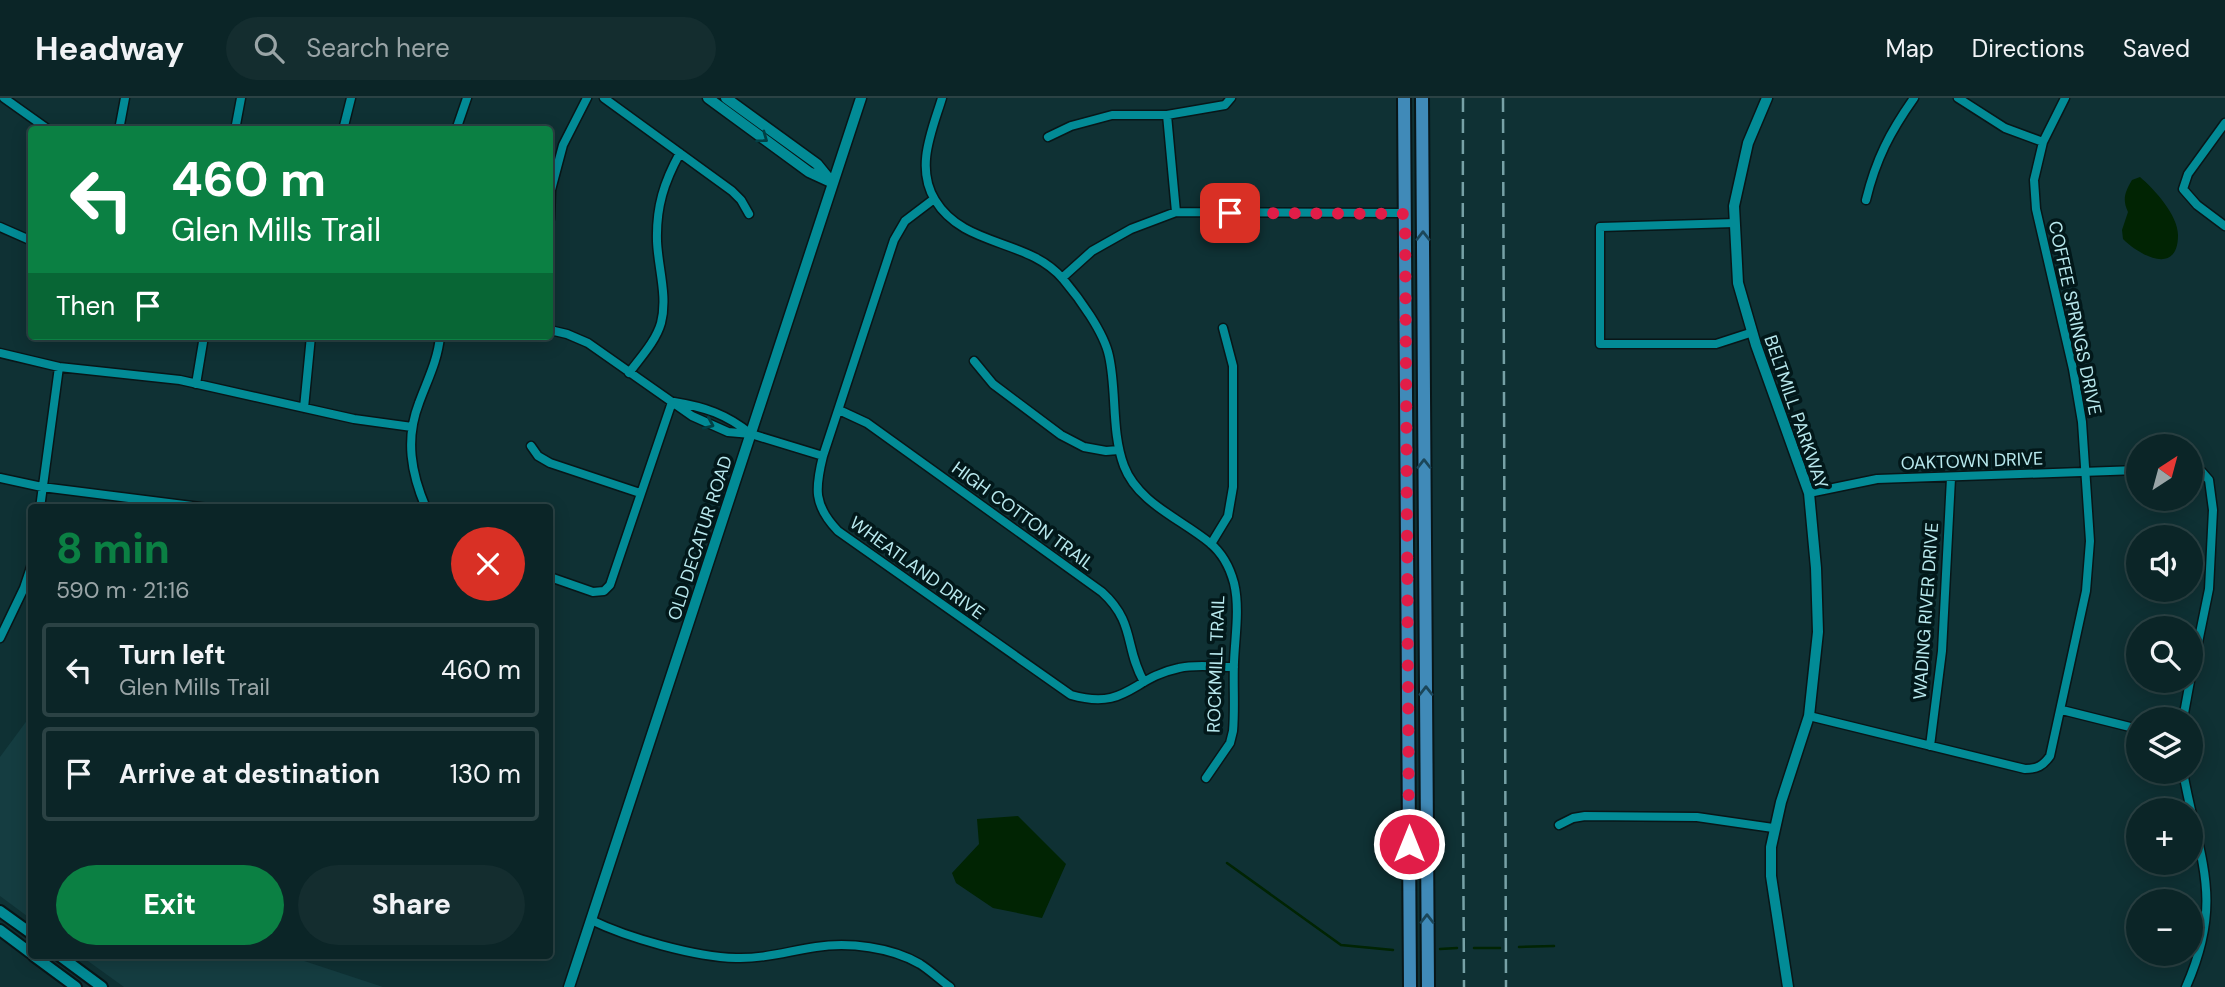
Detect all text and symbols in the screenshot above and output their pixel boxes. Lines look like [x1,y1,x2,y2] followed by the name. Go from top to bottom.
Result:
[226,17,716,80] search box
[35,27,184,70] text: Headway
[250,29,288,67] icon: search
[306,31,450,65] text: Search here
[1886,33,1934,64] text: Map
[1972,33,2085,64] text: Directions
[2123,33,2190,64] text: Saved
[755,130,768,142] one-way arrow
[171,147,326,211] text: 460 m
[56,154,147,245] icon: left
[1200,183,1260,243] pin
[1211,194,1249,232] icon: arrive
[171,209,381,251] text: Glen Mills Trail
[2043,219,2107,417] street label: COFFEE SPRINGS DRIVE
[1415,231,1431,241] one-way arrow
[129,287,167,325] icon: arrive
[56,289,115,323] text: Then
[1758,332,1834,493] street label: BELTMILL PARKWAY
[702,416,714,430] one-way arrow
[2126,434,2203,511] north arrow
[2126,434,2203,966] map controls
[1900,447,2044,475] street label: OAKTOWN DRIVE
[662,453,738,623] street label: OLD DECATUR ROAD
[947,456,1099,576] street label: HIGH COTTON TRAIL
[1416,458,1432,469] one-way arrow
[845,511,989,625] street label: WHEATLAND DRIVE
[56,521,170,576] text: 8 min
[1908,522,1944,700] street label: WADING RIVER DRIVE
[2126,525,2203,602] button: sound
[451,527,525,601] button: close
[56,575,190,605] text: 590 m · 21:16
[1202,595,1230,733] street label: ROCKMILL TRAIL
[2126,616,2203,693] button: search
[119,638,226,672] text: Turn left
[60,651,98,689] icon: left
[441,653,521,687] text: 460 m
[119,672,270,702] text: Glen Mills Trail
[1418,686,1433,697] one-way arrow
[2126,707,2203,784] button: layers
[60,755,98,793] icon: arrive
[119,757,380,791] text: Arrive at destination
[450,757,521,791] text: 130 m
[2126,798,2203,875] button: +
[1372,807,1446,881] position arrow
[56,865,284,945] button: Exit
[298,865,525,945] button: Share
[2126,889,2203,966] button: −
[1419,913,1435,924] one-way arrow

